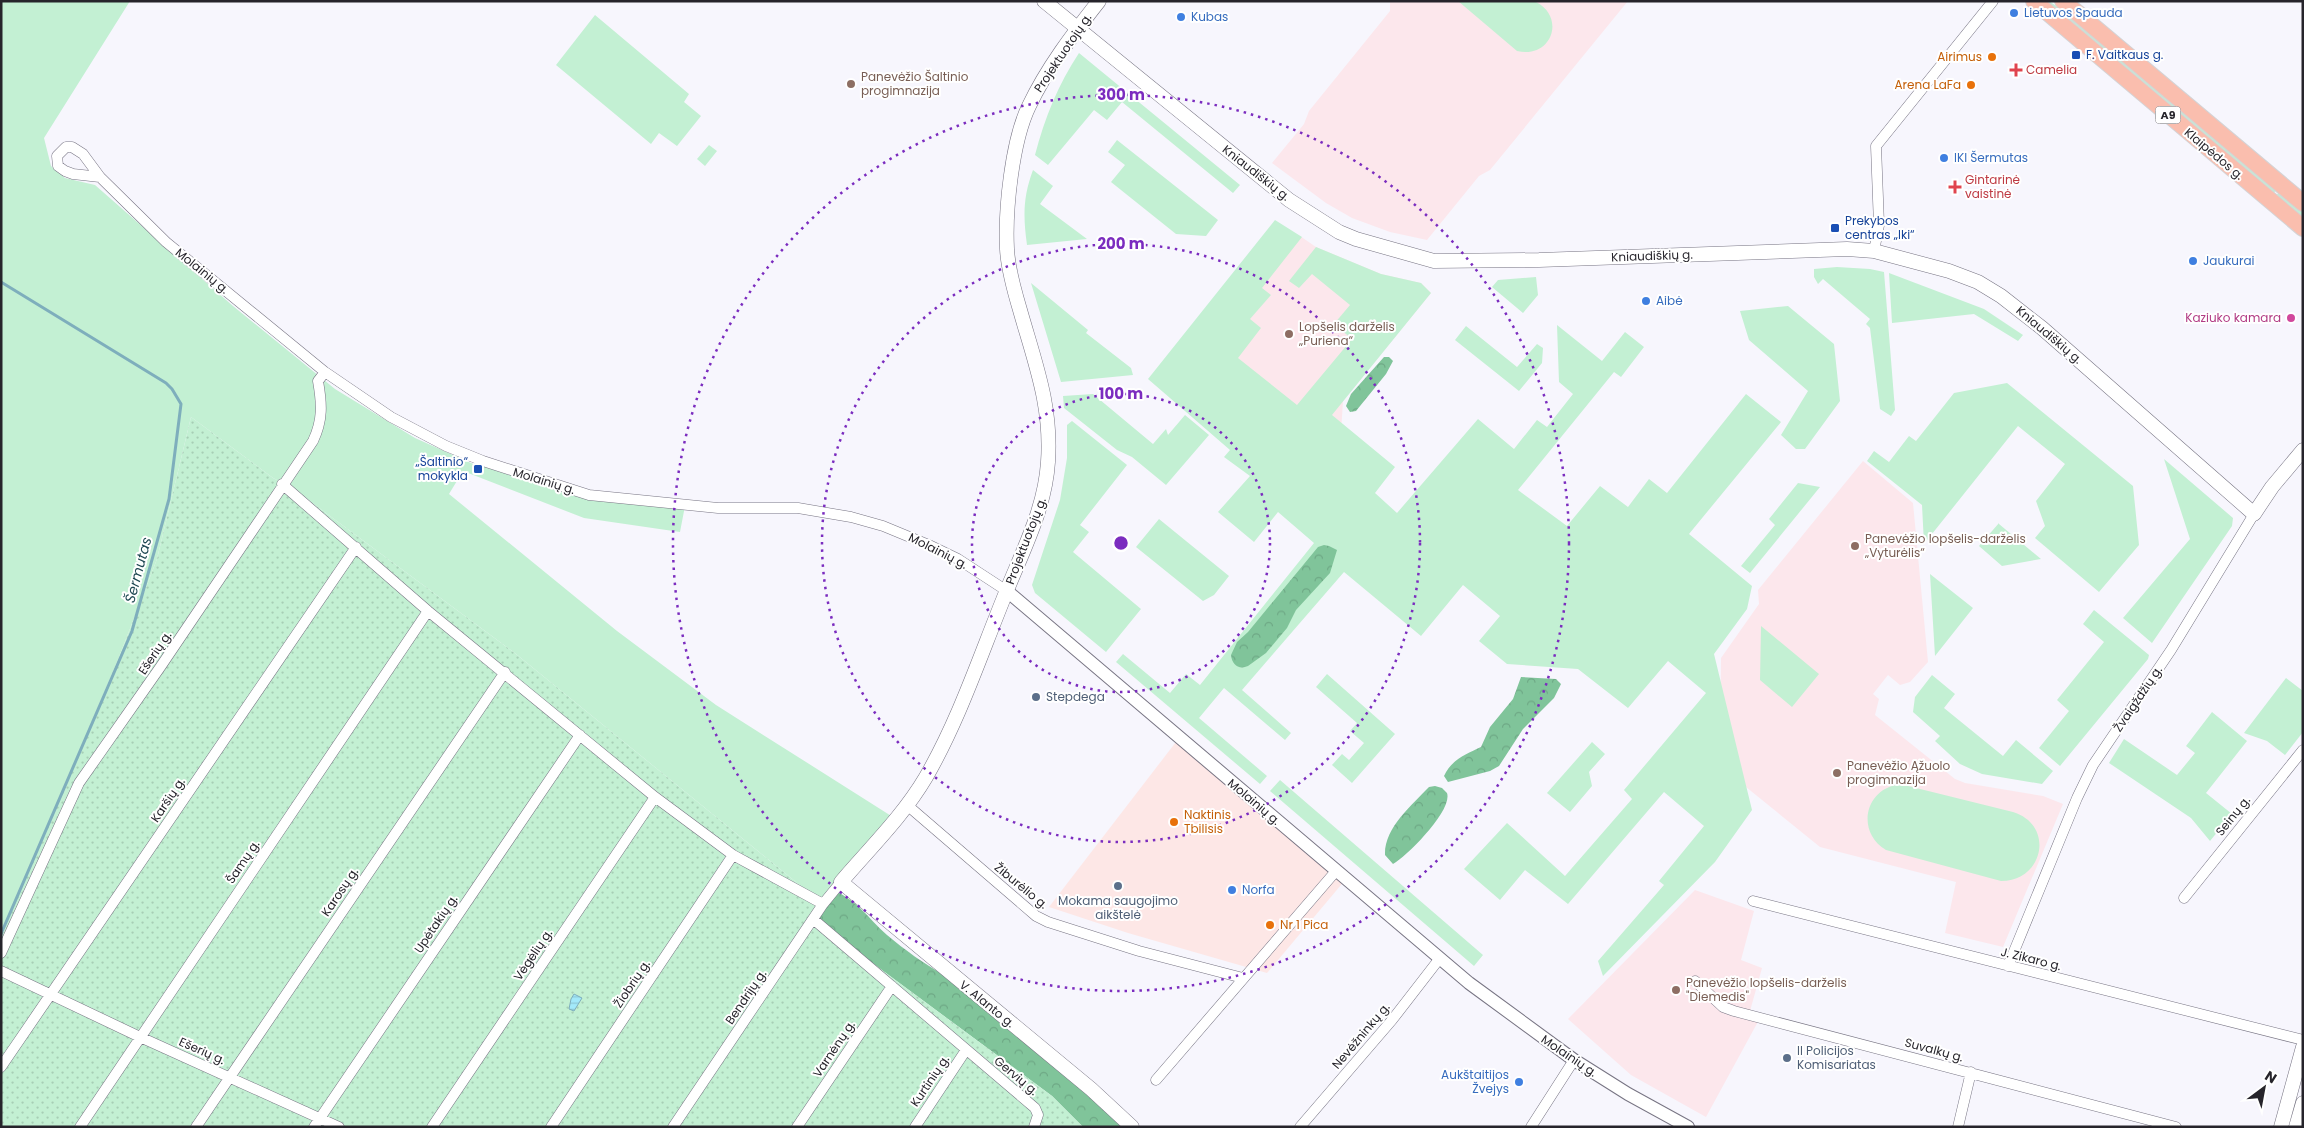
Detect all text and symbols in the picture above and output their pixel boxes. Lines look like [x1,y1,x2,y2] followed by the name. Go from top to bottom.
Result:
[2024,4,2123,21] place label: Lietuvos Spauda
[2008,7,2020,19] marker: Lietuvos Spauda
[1191,8,1228,25] place label: Kubas
[1030,10,1095,96] street label: Projektuotojų g.
[1175,11,1187,23] marker: Kubas
[2086,46,2163,63] place label: F. Vaitkaus g.
[1937,48,1982,65] place label: Airimus
[2070,49,2082,61] marker: F. Vaitkaus g.
[1986,51,1998,63] marker: Airimus
[2026,61,2077,78] place label: Camelia
[2010,64,2022,76] marker: Camelia
[861,68,969,99] place label: Panevėžio Šaltinio progimnazija
[1895,76,1961,93] place label: Arena LaFa
[845,78,857,90] marker: Panevėžio Šaltinio progimnazija
[1965,79,1977,91] marker: Arena LaFa
[1097,84,1145,105] text: 300 m
[2156,106,2180,124] road number: A9
[2181,124,2248,183] street label: Klaipėdos g.
[1219,141,1294,204] street label: Kniaudiškių g.
[1954,149,2028,166] place label: IKI Šermutas
[1938,152,1950,164] marker: IKI Šermutas
[1965,171,2020,202] place label: Gintarinė vaistinė
[1949,181,1961,193] marker: Gintarinė vaistinė
[1845,212,1915,243] place label: Prekybos centras „Iki“
[1829,222,1841,234] marker: Prekybos centras „Iki“
[1097,233,1145,254] text: 200 m
[172,244,233,297] street label: Molainių g.
[1611,246,1693,265] street label: Kniaudiškių g.
[2203,252,2255,269] place label: Jaukurai
[2187,255,2199,267] marker: Jaukurai
[1656,292,1683,309] place label: Aibė
[1640,295,1652,307] marker: Aibė
[2013,302,2086,367] street label: Kniaudiškių g.
[2185,309,2281,326] place label: Kaziuko kamara
[2285,312,2297,324] marker: Kaziuko kamara
[1298,318,1395,349] place label: Lopšelis darželis „Puriena“
[1283,328,1295,340] marker: Lopšelis darželis „Puriena“
[1099,383,1143,404] text: 100 m
[414,453,468,484] place label: „Šaltinio“ mokykla
[472,463,484,475] marker: „Šaltinio“ mokykla
[511,463,577,498] street label: Molainių g.
[1001,495,1050,587] street label: Projektuotojų g.
[906,528,971,573] street label: Molainių g.
[1864,530,2026,561] place label: Panevėžio lopšelis-darželis „Vyturėlis“
[1112,534,1130,552] centre of rings
[120,535,156,605] water label: Šermutas
[1849,540,1861,552] marker: Panevėžio lopšelis-darželis „Vyturėlis“
[134,628,175,678] street label: Ešerių g.
[2109,663,2166,735] street label: Žvaigždžių g.
[1046,688,1105,705] place label: Stepdega
[1030,691,1042,703] marker: Stepdega
[1847,757,1951,788] place label: Panevėžio Ąžuolo progimnazija
[1831,767,1843,779] marker: Panevėžio Ąžuolo progimnazija
[146,774,189,825] street label: Karšių g.
[1224,774,1284,829] street label: Molainių g.
[2211,792,2254,839] street label: Seinų g.
[1184,806,1231,837] place label: Naktinis Tbilisis
[1168,816,1180,828] marker: Naktinis Tbilisis
[222,837,263,887] street label: Šamų g.
[991,859,1052,913] street label: Žiburėlio g.
[317,864,362,919] street label: Karosų g.
[1112,880,1124,892] marker: Mokama saugojimo aikštelė
[1242,881,1275,898] place label: Norfa
[1226,884,1238,896] marker: Norfa
[410,891,461,956] street label: Upėtakių g.
[1058,892,1178,923] place label: Mokama saugojimo aikštelė
[1280,916,1328,933] place label: Nr 1 Pica
[1264,919,1276,931] marker: Nr 1 Pica
[509,926,556,984] street label: Vėgėlių g.
[1999,943,2063,974] street label: J. Zikaro g.
[609,957,654,1011] street label: Žiobrių g.
[721,966,770,1027] street label: Bendrijų g.
[1686,974,1847,1005] place label: Panevėžio lopšelis-darželis "Diemedis"
[956,976,1019,1031] street label: V. Alanto g.
[1670,984,1682,996] marker: Panevėžio lopšelis-darželis "Diemedis"
[1328,999,1393,1072] street label: Nevėžninkų g.
[808,1017,859,1080] street label: Varnėnų g.
[1538,1031,1601,1081] street label: Molainių g.
[176,1033,228,1068] street label: Ešerių g.
[1903,1034,1965,1066] street label: Suvalkų g.
[1797,1042,1876,1073] place label: II Policijos Komisariatas
[906,1052,953,1110] street label: Kurtinių g.
[991,1052,1042,1099] street label: Gervių g.
[1781,1052,1793,1064] marker: II Policijos Komisariatas
[2239,1063,2289,1113] north arrow
[1441,1066,1509,1097] place label: Aukštaitijos Žvejys
[2261,1066,2281,1088] text: N
[1513,1076,1525,1088] marker: Aukštaitijos Žvejys

